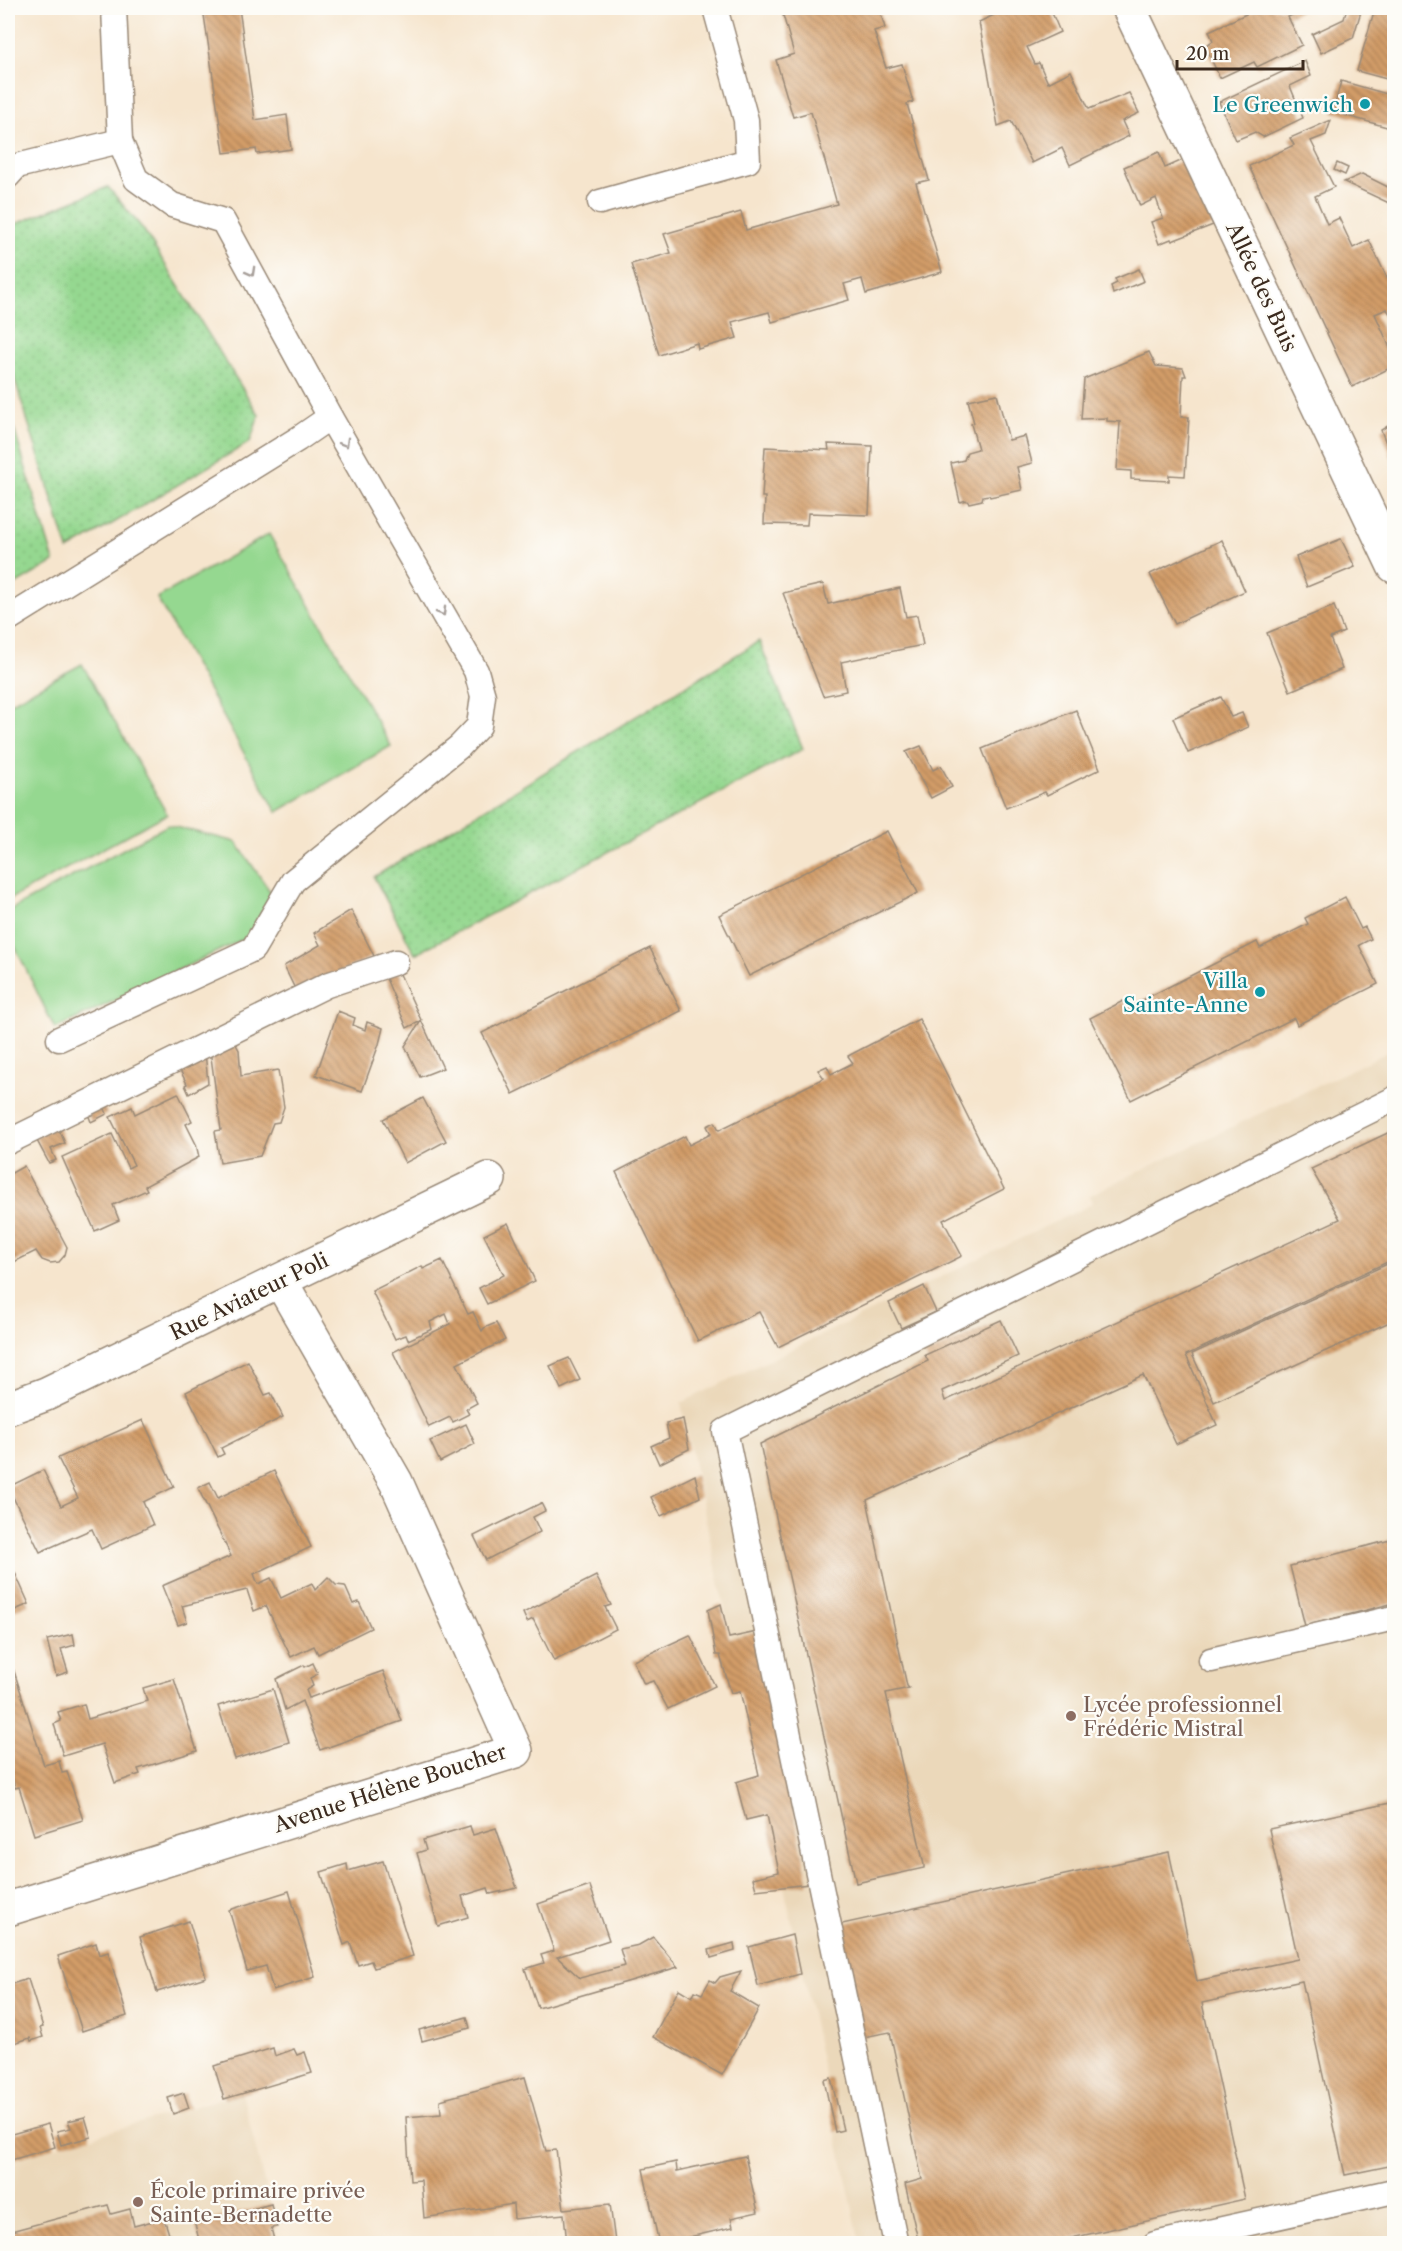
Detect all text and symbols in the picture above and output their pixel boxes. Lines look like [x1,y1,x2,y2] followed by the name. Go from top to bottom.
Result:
[1177,33,1303,71] scale bar
[1186,43,1230,65] text: 20 m
[1212,92,1353,117] place label: Le Greenwich
[1358,97,1372,111] marker: Le Greenwich
[1221,218,1303,356] street label: Allée des Buis
[244,266,255,277] one-way arrow
[338,437,349,447] one-way arrow
[435,606,447,616] one-way arrow
[1123,968,1249,1017] place label: Villa Sainte-Anne
[1253,985,1267,999] marker: Villa Sainte-Anne
[166,1247,332,1345] street label: Rue Aviateur Poli
[1083,1692,1282,1741] place label: Lycée professionnel Frédéric Mistral
[1064,1709,1078,1723] marker: Lycée professionnel Frédéric Mistral
[270,1738,510,1838] street label: Avenue Hélène Boucher
[150,2178,365,2227] place label: École primaire privée Sainte-Bernadette
[131,2195,145,2209] marker: École primaire privée Sainte-Bernadette

